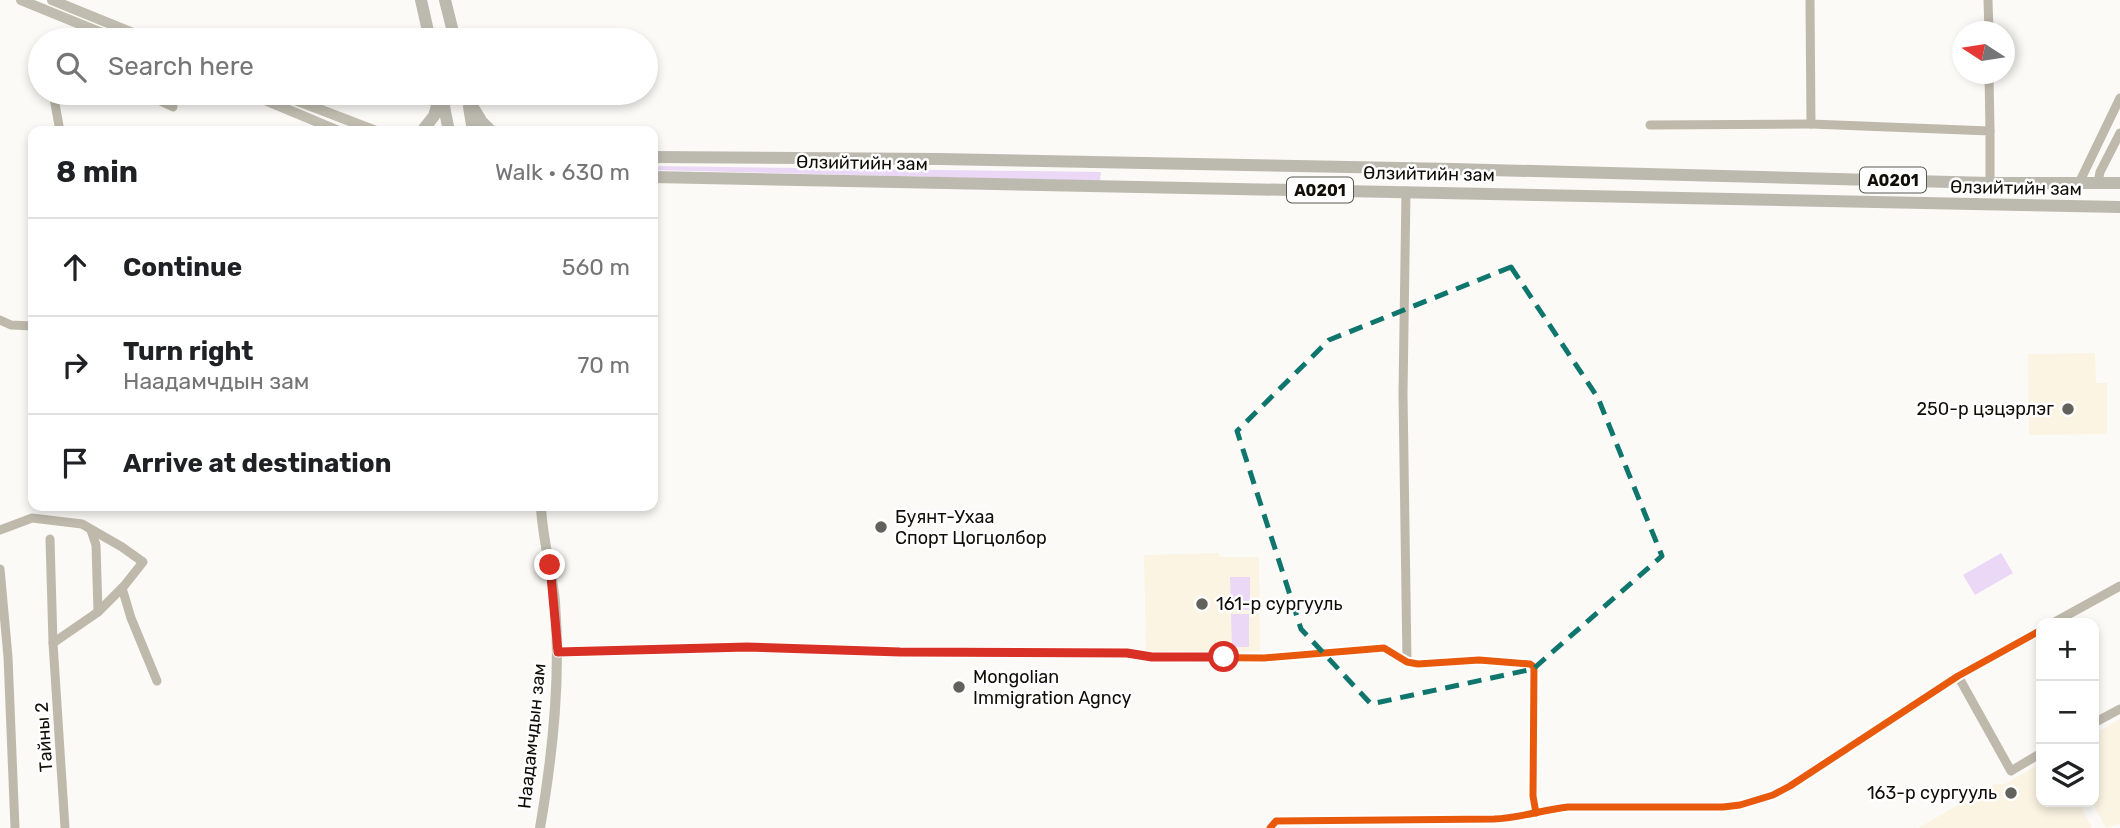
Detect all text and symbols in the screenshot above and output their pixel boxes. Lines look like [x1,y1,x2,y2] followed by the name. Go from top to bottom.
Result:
[1952,21,2015,84] north arrow
[28,28,658,105] search box
[52,48,90,86] icon: search
[108,51,254,82] text: Search here
[796,151,928,175] street label: Өлзийтийн зам
[56,154,138,190] text: 8 min
[495,158,630,186] text: Walk · 630 m
[1363,162,1495,186] street label: Өлзийтийн зам
[1860,168,1926,192] road number: A0201
[1950,176,2082,200] street label: Өлзийтийн зам
[1287,178,1353,202] road number: A0201
[56,248,94,286] icon: ahead
[123,252,242,283] text: Continue
[562,253,630,281] text: 560 m
[123,336,253,367] text: Turn right
[56,346,94,384] icon: right
[578,351,630,379] text: 70 m
[123,367,310,395] text: Наадамчдын зам
[1917,398,2054,420] place label: 250-р цэцэрлэг
[2060,401,2076,417] marker: 250-р цэцэрлэг
[56,444,94,482] icon: arrive
[123,448,391,479] text: Arrive at destination
[895,506,1047,549] place label: Буянт-Ухаа Спорт Цогцолбор
[873,519,889,535] marker: Буянт-Ухаа Спорт Цогцолбор
[534,549,565,580] route end
[1216,593,1343,615] place label: 161-р сургууль
[1194,596,1210,612] marker: 161-р сургууль
[2036,618,2099,807] map controls
[2036,618,2099,681] button: +
[1208,641,1239,672] route start
[513,662,551,810] street label: Наадамчдын зам
[973,666,1131,709] place label: Mongolian Immigration Agncy
[951,679,967,695] marker: Mongolian Immigration Agncy
[2036,681,2099,744] button: −
[31,701,57,773] street label: Тайны 2
[2036,744,2099,807] button: layers
[1867,782,1997,804] place label: 163-р сургууль
[2003,785,2019,801] marker: 163-р сургууль

